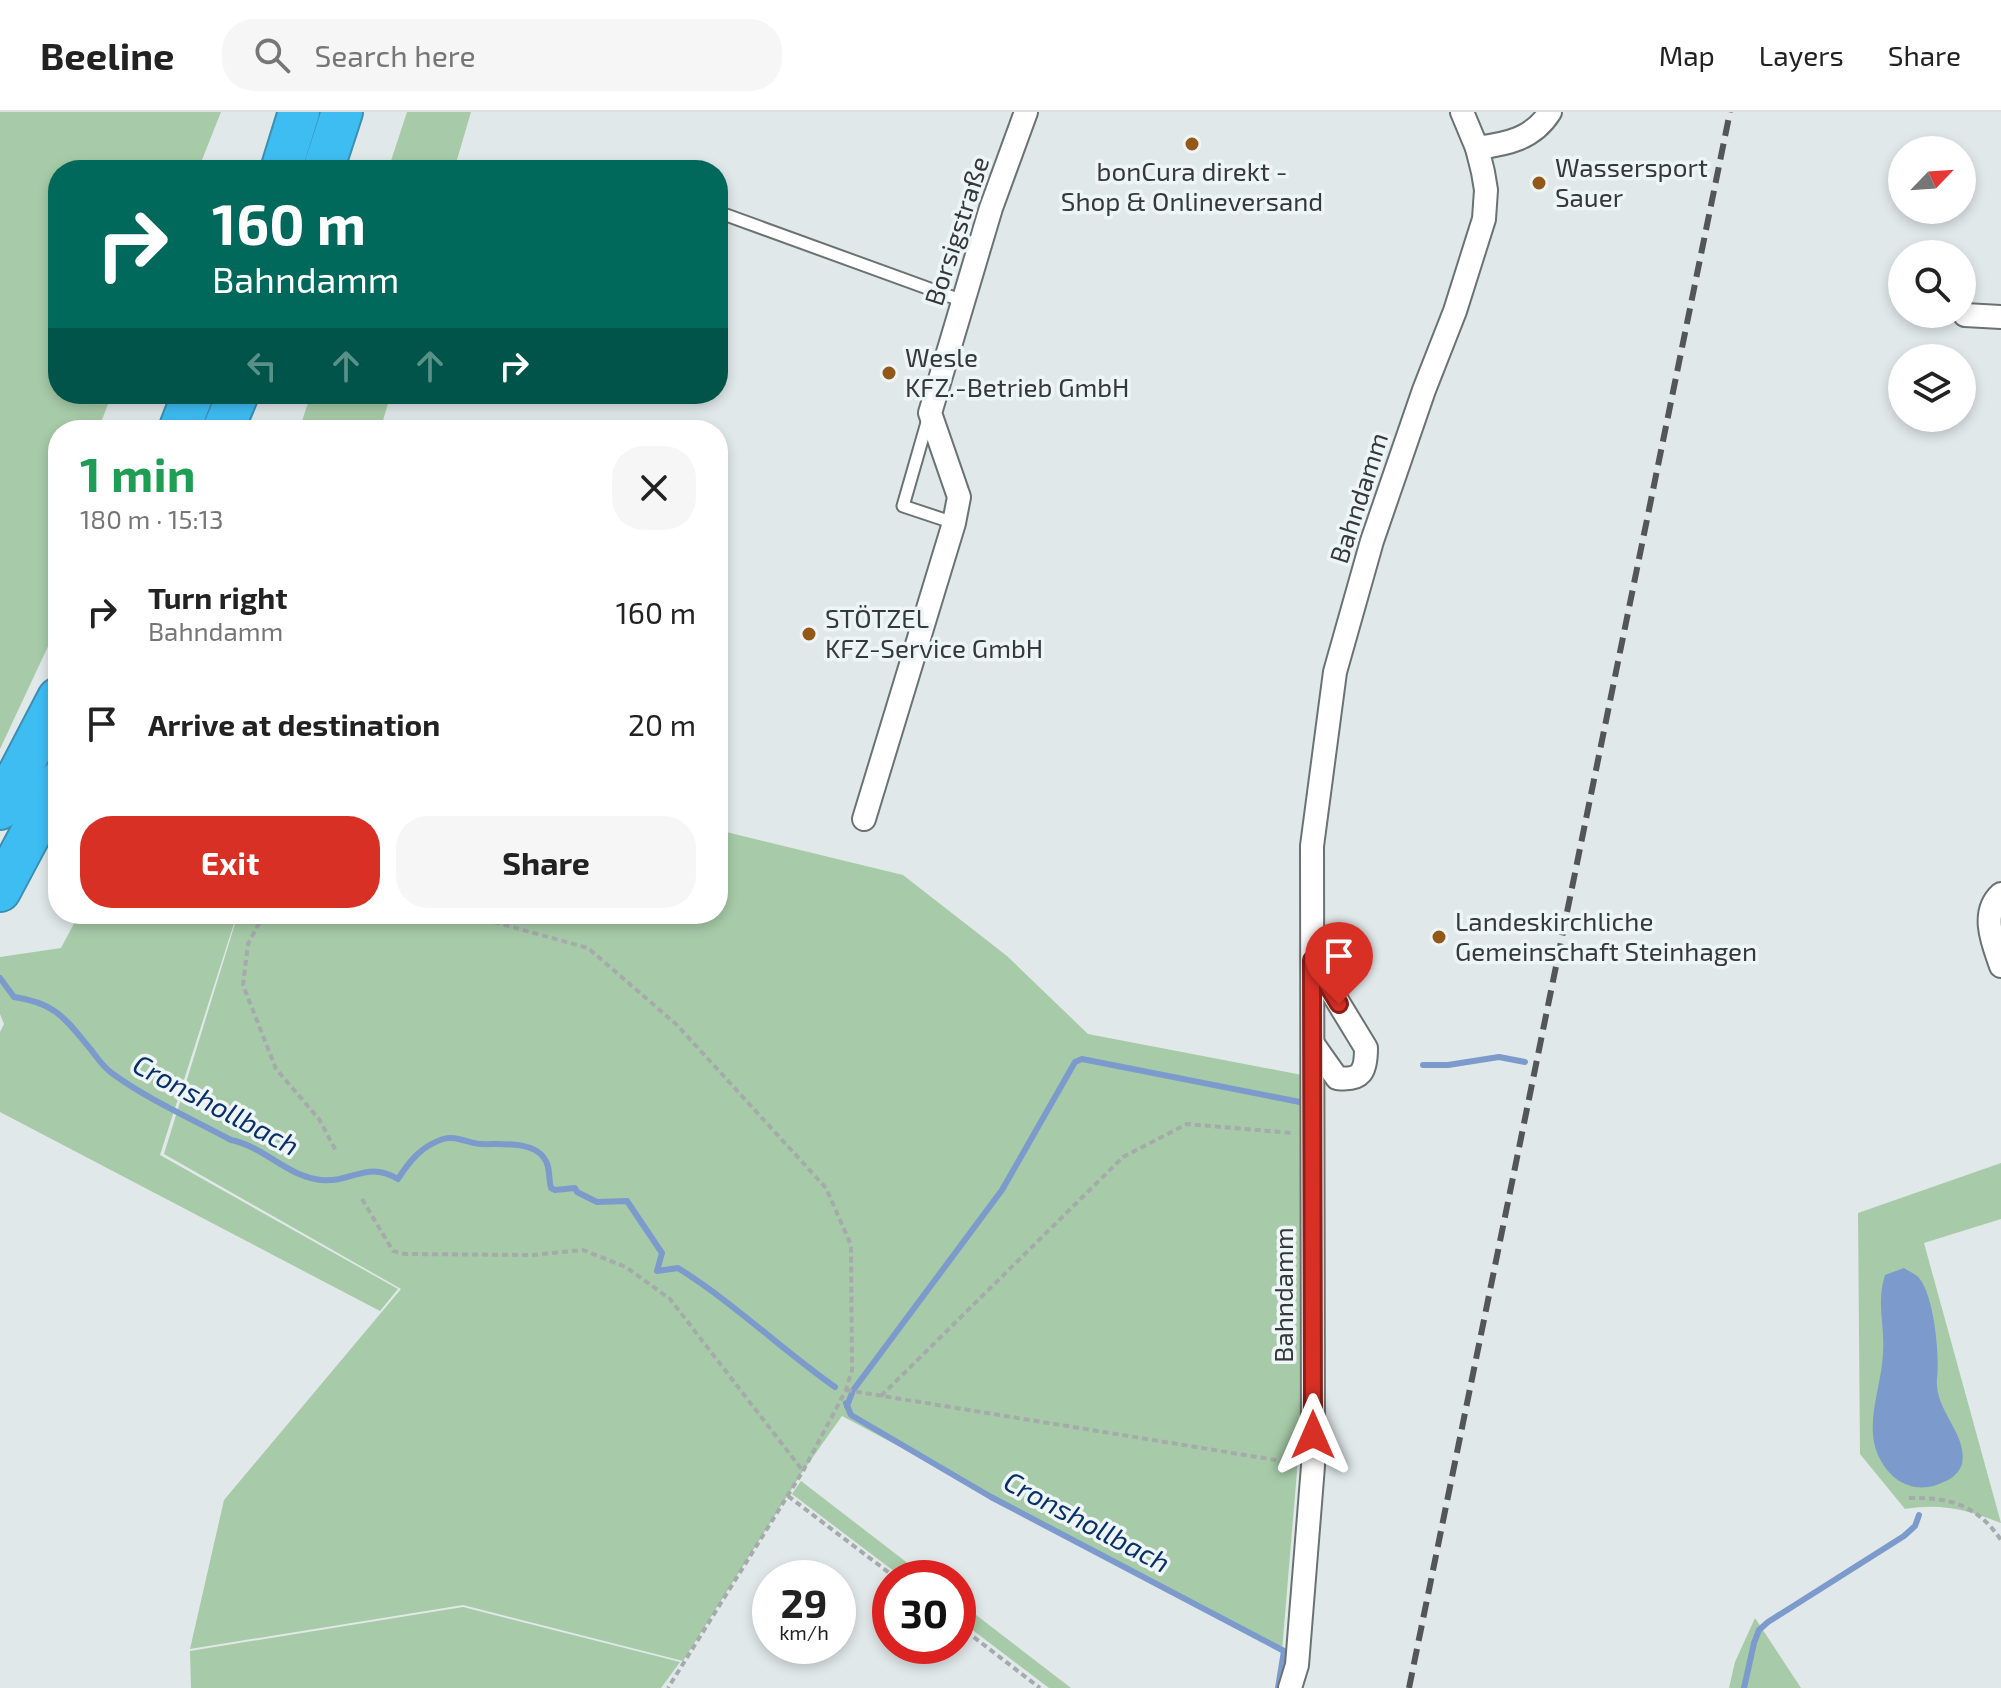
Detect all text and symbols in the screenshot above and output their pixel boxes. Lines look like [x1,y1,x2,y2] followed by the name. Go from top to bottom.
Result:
[222,19,782,91] search box
[40,32,174,78] text: Beeline
[250,33,294,77] icon: search
[314,37,476,73] text: Search here
[1659,38,1715,72] text: Map
[1759,38,1844,72] text: Layers
[1888,38,1961,72] text: Share
[1183,135,1201,153] marker: bonCura direkt - Shop & Onlineversand
[1888,136,1976,224] north arrow
[1888,136,1976,432] map controls
[1555,151,1708,212] place label: Wassersport Sauer
[917,152,994,309] street label: Borsigstraße
[1061,155,1323,216] place label: bonCura direkt - Shop & Onlineversand
[1530,174,1548,192] marker: Wassersport Sauer
[212,189,366,256] text: 160 m
[80,192,184,296] icon: right
[1888,240,1976,328] button: search
[212,257,399,300] text: Bahndamm
[905,341,1129,402] place label: Wesle KFZ.-Betrieb GmbH
[240,344,284,388] icon: left
[324,344,368,388] icon: ahead
[408,344,452,388] icon: ahead
[492,344,536,388] icon: right
[1888,344,1976,432] button: layers
[880,364,898,382] marker: Wesle KFZ.-Betrieb GmbH
[1322,428,1393,567] street label: Bahndamm
[80,444,196,502] text: 1 min
[612,446,696,530] button: close
[80,503,223,534] text: 180 m · 15:13
[148,579,288,615] text: Turn right
[80,590,124,634] icon: right
[616,594,696,630] text: 160 m
[825,602,1043,663] place label: STÖTZEL KFZ-Service GmbH
[148,615,283,646] text: Bahndamm
[800,625,818,643] marker: STÖTZEL KFZ-Service GmbH
[80,702,124,746] icon: arrive
[148,706,440,742] text: Arrive at destination
[628,706,696,742] text: 20 m
[80,816,380,908] button: Exit
[396,816,696,908] button: Share
[1455,905,1757,966] place label: Landeskirchliche Gemeinschaft Steinhagen
[1305,922,1373,1004] pin
[1430,928,1448,946] marker: Landeskirchliche Gemeinschaft Steinhagen
[1317,934,1361,978] icon: arrive
[128,1046,305,1162] water label: Cronshollbach
[1267,1227,1298,1363] street label: Bahndamm
[1271,1393,1355,1477] position arrow
[999,1463,1176,1579] water label: Cronshollbach
[872,1560,976,1664] speed limit sign: 30
[781,1578,827,1626] text: 29
[779,1620,829,1644] text: km/h

